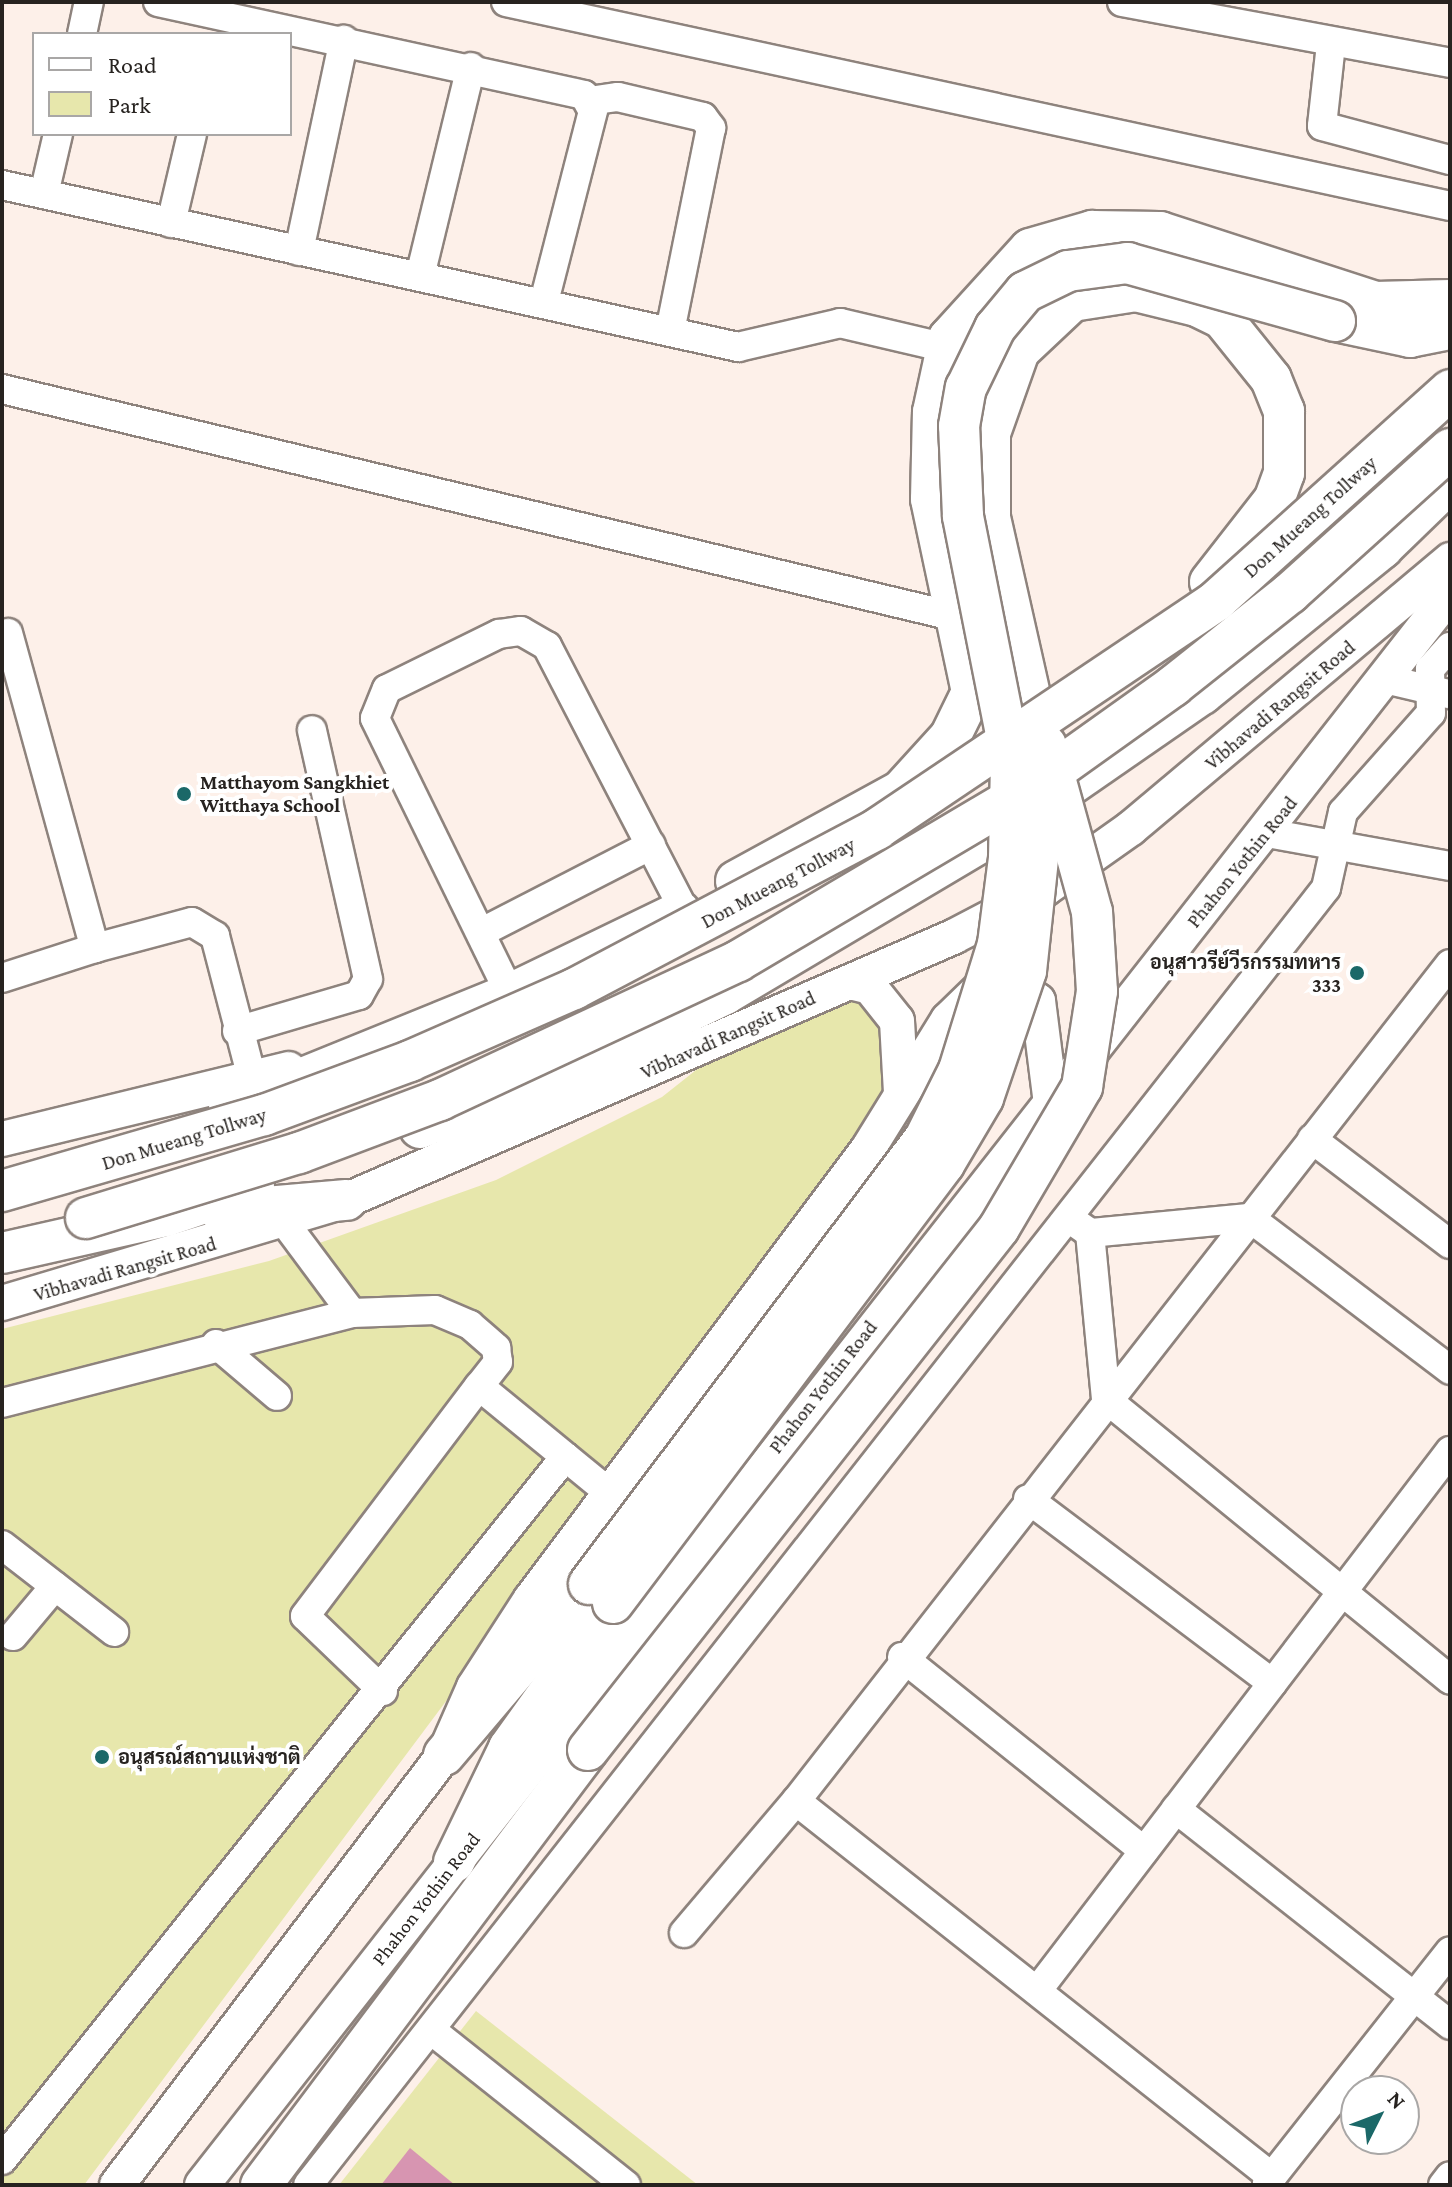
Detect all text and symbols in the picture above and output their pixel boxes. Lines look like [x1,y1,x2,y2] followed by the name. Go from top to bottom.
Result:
[32,32,292,136] legend
[108,51,157,78] text: Road
[108,91,151,118] text: Park
[1239,451,1381,583] street label: Don Mueang Tollway
[1200,635,1360,775] street label: Vibhavadi Rangsit Road
[200,770,389,817] place label: Matthayom Sangkhiet Witthaya School
[175,785,193,803] marker: Matthayom Sangkhiet Witthaya School
[1182,792,1302,932] street label: Phahon Yothin Road
[697,832,859,934] street label: Don Mueang Tollway
[1150,950,1341,997] place label: อนุสาวรีย์วีรกรรมทหาร 333
[1348,964,1366,982] marker: อนุสาวรีย์วีรกรรมทหาร 333
[637,986,819,1084] street label: Vibhavadi Rangsit Road
[99,1103,269,1175] street label: Don Mueang Tollway
[31,1231,219,1307] street label: Vibhavadi Rangsit Road
[764,1316,882,1458] street label: Phahon Yothin Road
[118,1745,300,1769] place label: อนุสรณ์สถานแห่งชาติ
[93,1748,111,1766] marker: อนุสรณ์สถานแห่งชาติ
[367,1828,485,1970] street label: Phahon Yothin Road
[1340,2075,1420,2155] north arrow
[1382,2086,1411,2114] text: N

